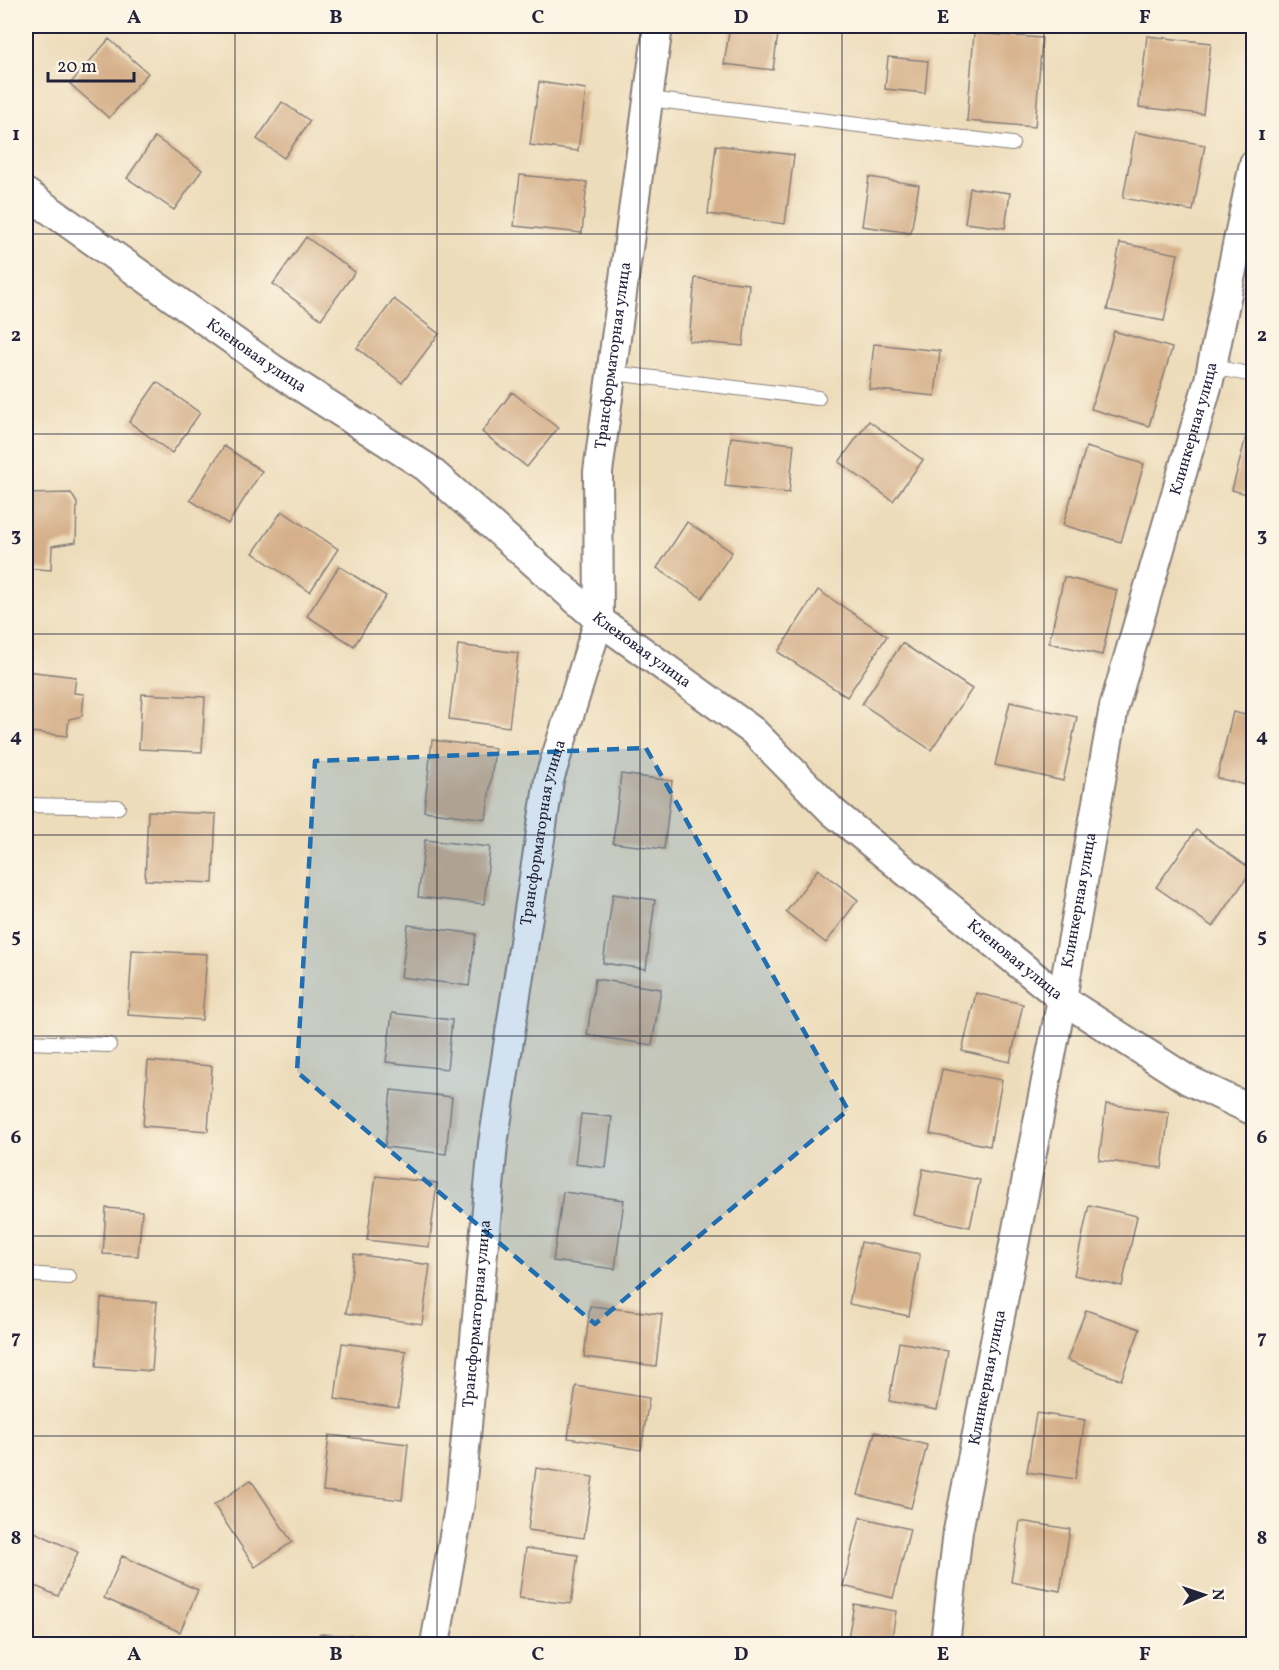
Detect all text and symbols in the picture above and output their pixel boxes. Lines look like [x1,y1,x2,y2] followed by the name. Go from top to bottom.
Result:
[127,4,141,32] text: A
[329,4,343,32] text: B
[532,4,545,32] text: C
[734,4,748,32] text: D
[937,4,949,32] text: E
[1139,4,1151,32] text: F
[48,45,134,83] scale bar
[57,55,97,80] text: 20 m
[12,121,20,149] text: 1
[1258,121,1266,149] text: 1
[590,261,637,451] street label: Трансформаторная улица
[202,314,310,398] street label: Кленовая улица
[11,322,21,350] text: 2
[1257,322,1267,350] text: 2
[1165,360,1223,498] street label: Клинкерная улица
[11,522,21,550] text: 3
[1257,522,1267,550] text: 3
[587,607,695,694] street label: Кленовая улица
[10,723,22,751] text: 4
[1256,723,1268,751] text: 4
[516,737,572,927] street label: Трансформаторная улица
[1057,831,1102,970] street label: Клинкерная улица
[962,915,1067,1006] street label: Кленовая улица
[11,923,21,951] text: 5
[1257,923,1267,951] text: 5
[11,1124,22,1152] text: 6
[1257,1124,1268,1152] text: 6
[458,1219,497,1409] street label: Трансформаторная улица
[964,1308,1012,1447] street label: Клинкерная улица
[11,1324,21,1352] text: 7
[1257,1324,1267,1352] text: 7
[11,1525,21,1553] text: 8
[1257,1525,1267,1553] text: 8
[1174,1565,1234,1625] north arrow
[1206,1588,1228,1601] text: N
[127,1641,141,1669] text: A
[329,1641,343,1669] text: B
[532,1641,545,1669] text: C
[734,1641,748,1669] text: D
[937,1641,949,1669] text: E
[1139,1641,1151,1669] text: F

